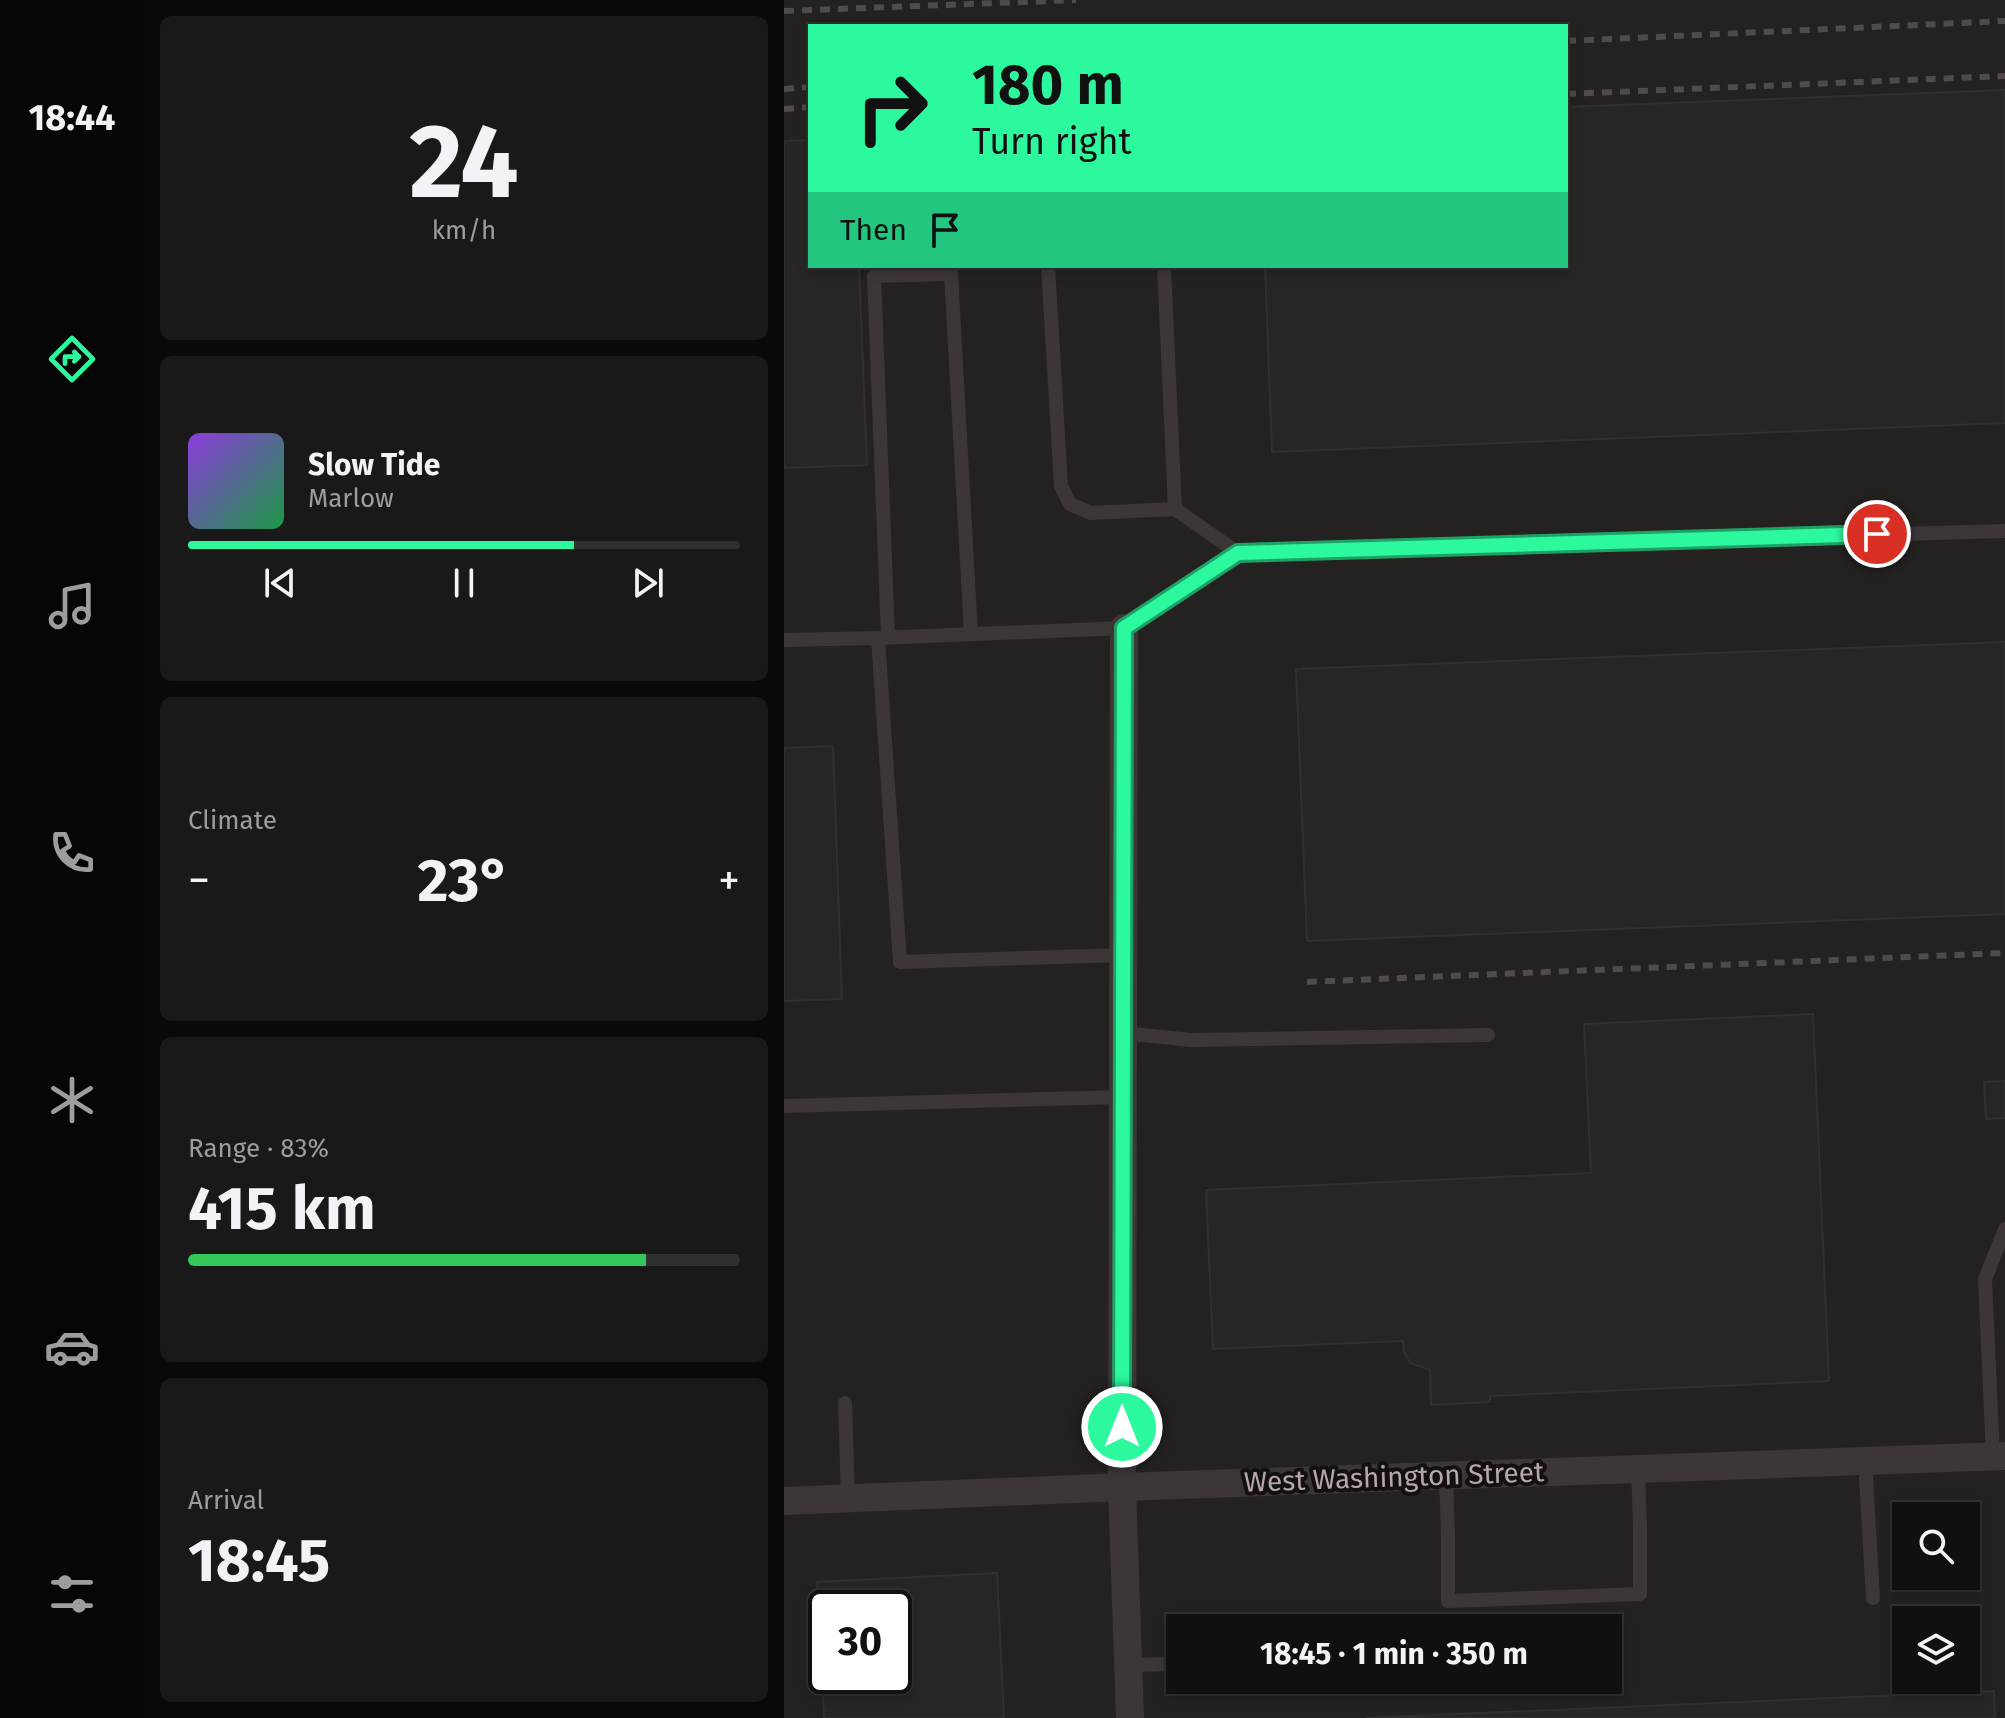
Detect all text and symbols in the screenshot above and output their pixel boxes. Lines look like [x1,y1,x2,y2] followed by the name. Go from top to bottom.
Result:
[972,52,1124,119] text: 180 m
[840,56,944,160] icon: right
[29,96,115,140] text: 18:44
[409,100,519,225] text: 24
[972,120,1132,164] text: Turn right
[923,208,967,252] icon: arrive
[840,212,907,248] text: Then
[432,215,496,246] text: km/h
[44,331,100,387] icon: directions
[308,447,440,483] text: Slow Tide
[308,483,394,514] text: Marlow
[1843,500,1911,568] pin
[1855,512,1899,556] icon: arrive
[258,561,302,605] icon: previous
[442,561,486,605] icon: pause
[626,561,670,605] icon: next
[44,578,100,634] icon: music
[188,805,277,836] text: Climate
[44,825,100,881] icon: phone
[417,845,511,917] text: 23°
[188,854,210,907] text: −
[718,854,740,907] text: +
[44,1072,100,1128] icon: climate
[188,1133,329,1164] text: Range · 83%
[188,1173,376,1245] text: 415 km
[44,1319,100,1375] icon: car
[1080,1385,1164,1469] position arrow
[1243,1455,1545,1499] street label: West Washington Street
[188,1485,264,1516] text: Arrival
[1892,1502,1980,1694] map controls
[1892,1502,1980,1590] button: search
[188,1525,330,1597] text: 18:45
[44,1566,100,1622] icon: filters
[808,1590,912,1694] speed limit sign: 30
[1892,1606,1980,1694] button: layers
[1260,1636,1528,1672] text: 18:45 · 1 min · 350 m

